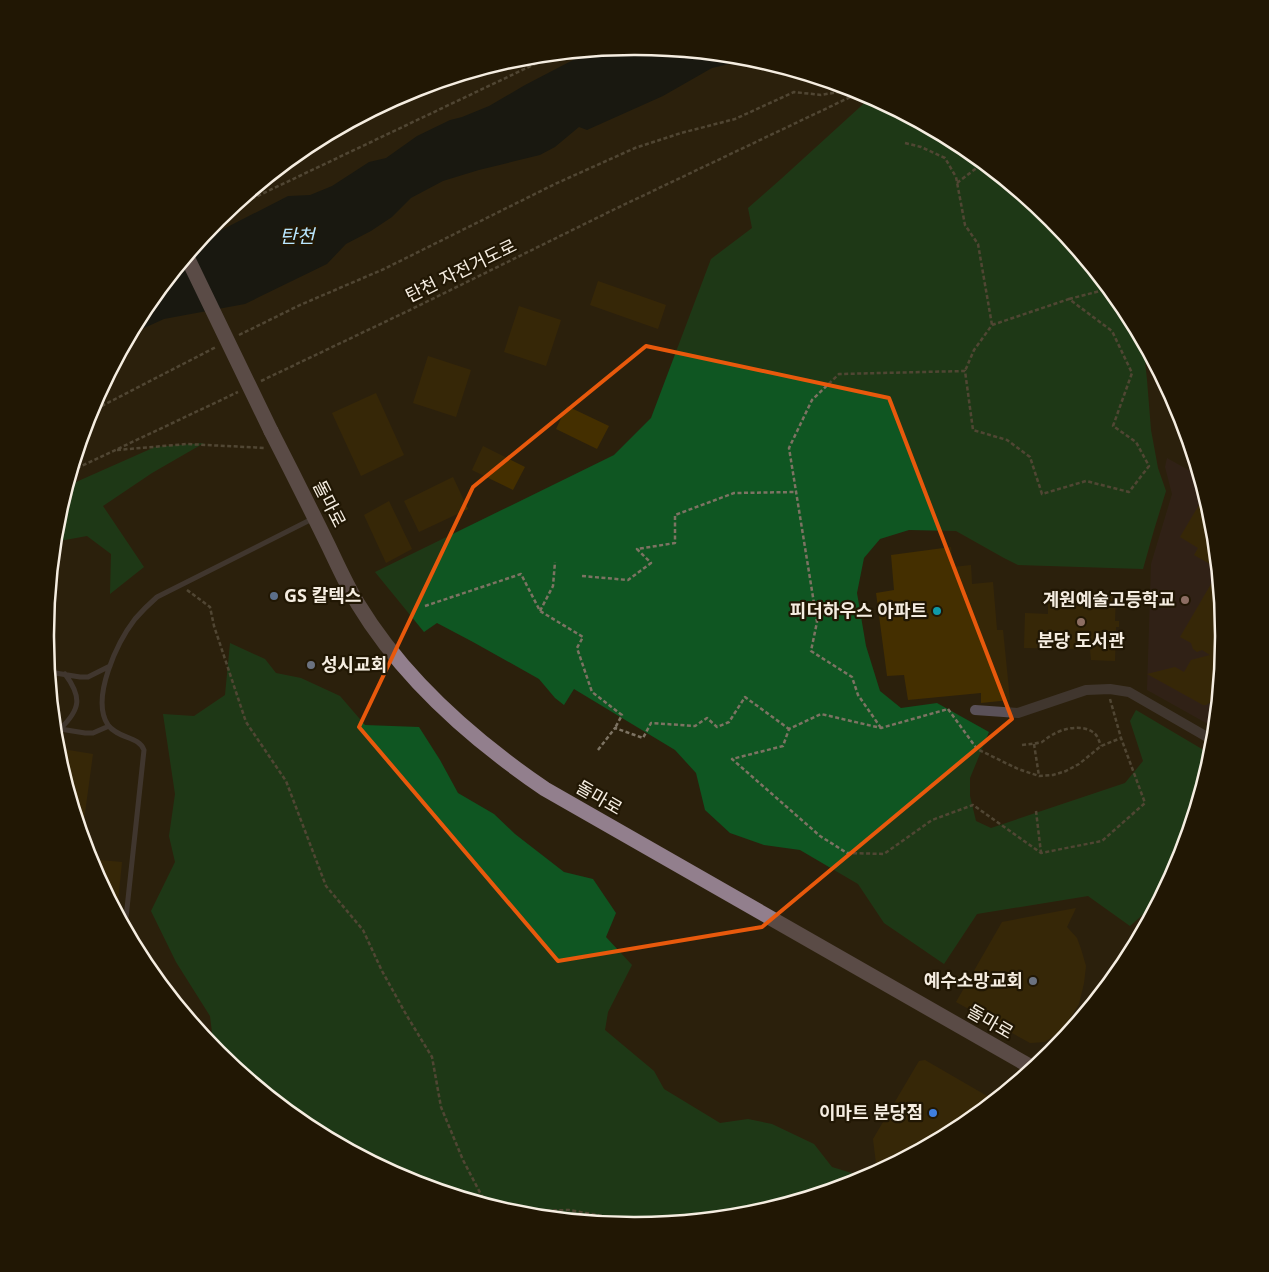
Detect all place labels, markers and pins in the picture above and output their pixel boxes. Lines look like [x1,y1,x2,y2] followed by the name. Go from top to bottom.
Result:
[284,583,361,607] place label: GS 칼텍스
[1043,587,1175,611] place label: 계원예술고등학교
[268,590,280,602] marker: GS 칼텍스
[1179,594,1191,606] marker: 계원예술고등학교
[790,598,927,622] place label: 피더하우스 아파트
[931,605,943,617] marker: 피더하우스 아파트
[1075,616,1087,628] marker: 분당 도서관
[1037,628,1125,652] place label: 분당 도서관
[321,652,387,676] place label: 성시교회
[305,659,317,671] marker: 성시교회
[924,968,1023,992] place label: 예수소망교회
[1027,975,1039,987] marker: 예수소망교회
[819,1100,923,1124] place label: 이마트 분당점
[927,1107,939,1119] marker: 이마트 분당점

